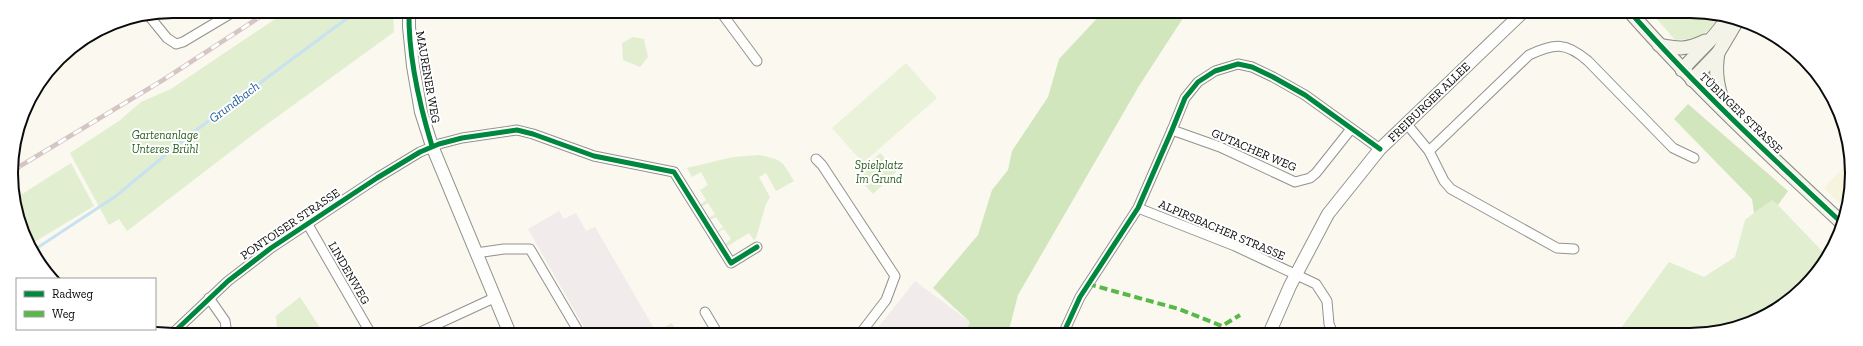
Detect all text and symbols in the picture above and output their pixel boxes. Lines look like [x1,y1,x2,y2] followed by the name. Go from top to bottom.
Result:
[413,30,443,124] street label: MAURENER WEG
[1385,59,1473,145] street label: FREIBURGER ALLEE
[1696,70,1786,156] street label: TÜBINGER STRASSE
[206,78,262,126] water label: Grundbach
[1209,126,1299,174] street label: GUTACHER WEG
[131,128,199,156] park label: Gartenanlage Unteres Brühl
[855,158,903,186] park label: Spielplatz Im Grund
[238,186,342,262] street label: PONTOISER STRASSE
[1157,197,1287,263] street label: ALPIRSBACHER STRASSE
[325,239,373,307] street label: LINDENWEG
[16,278,156,330] legend
[52,287,93,301] text: Radweg
[52,307,75,321] text: Weg

